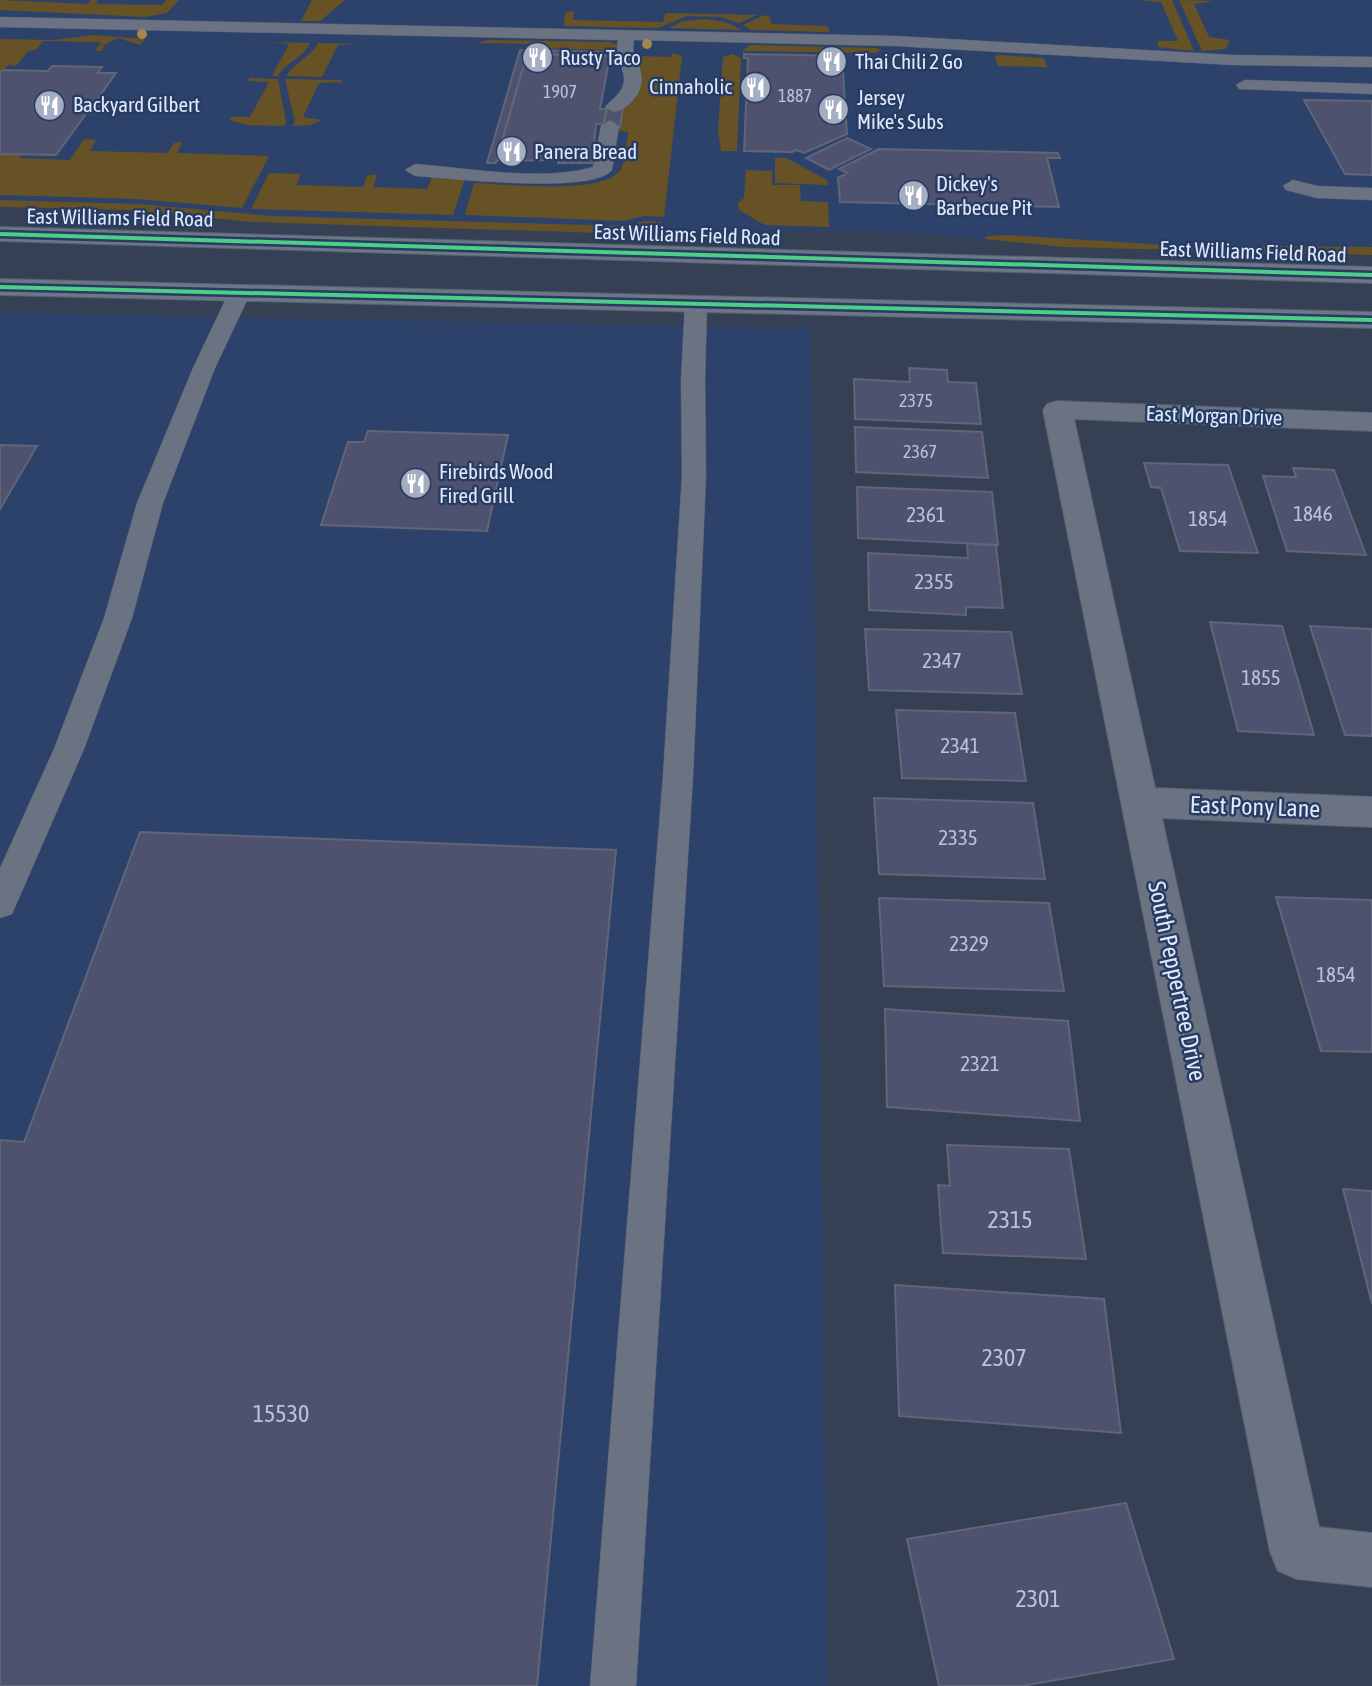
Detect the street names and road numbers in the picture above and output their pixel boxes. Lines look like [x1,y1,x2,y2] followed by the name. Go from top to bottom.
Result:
[26,203,214,231] street label: East Williams Field Road
[593,219,781,249] street label: East Williams Field Road
[1159,236,1347,266] street label: East Williams Field Road
[1145,401,1283,429] street label: East Morgan Drive
[1189,791,1321,822] street label: East Pony Lane
[1143,879,1212,1083] street label: South Peppertree Drive

